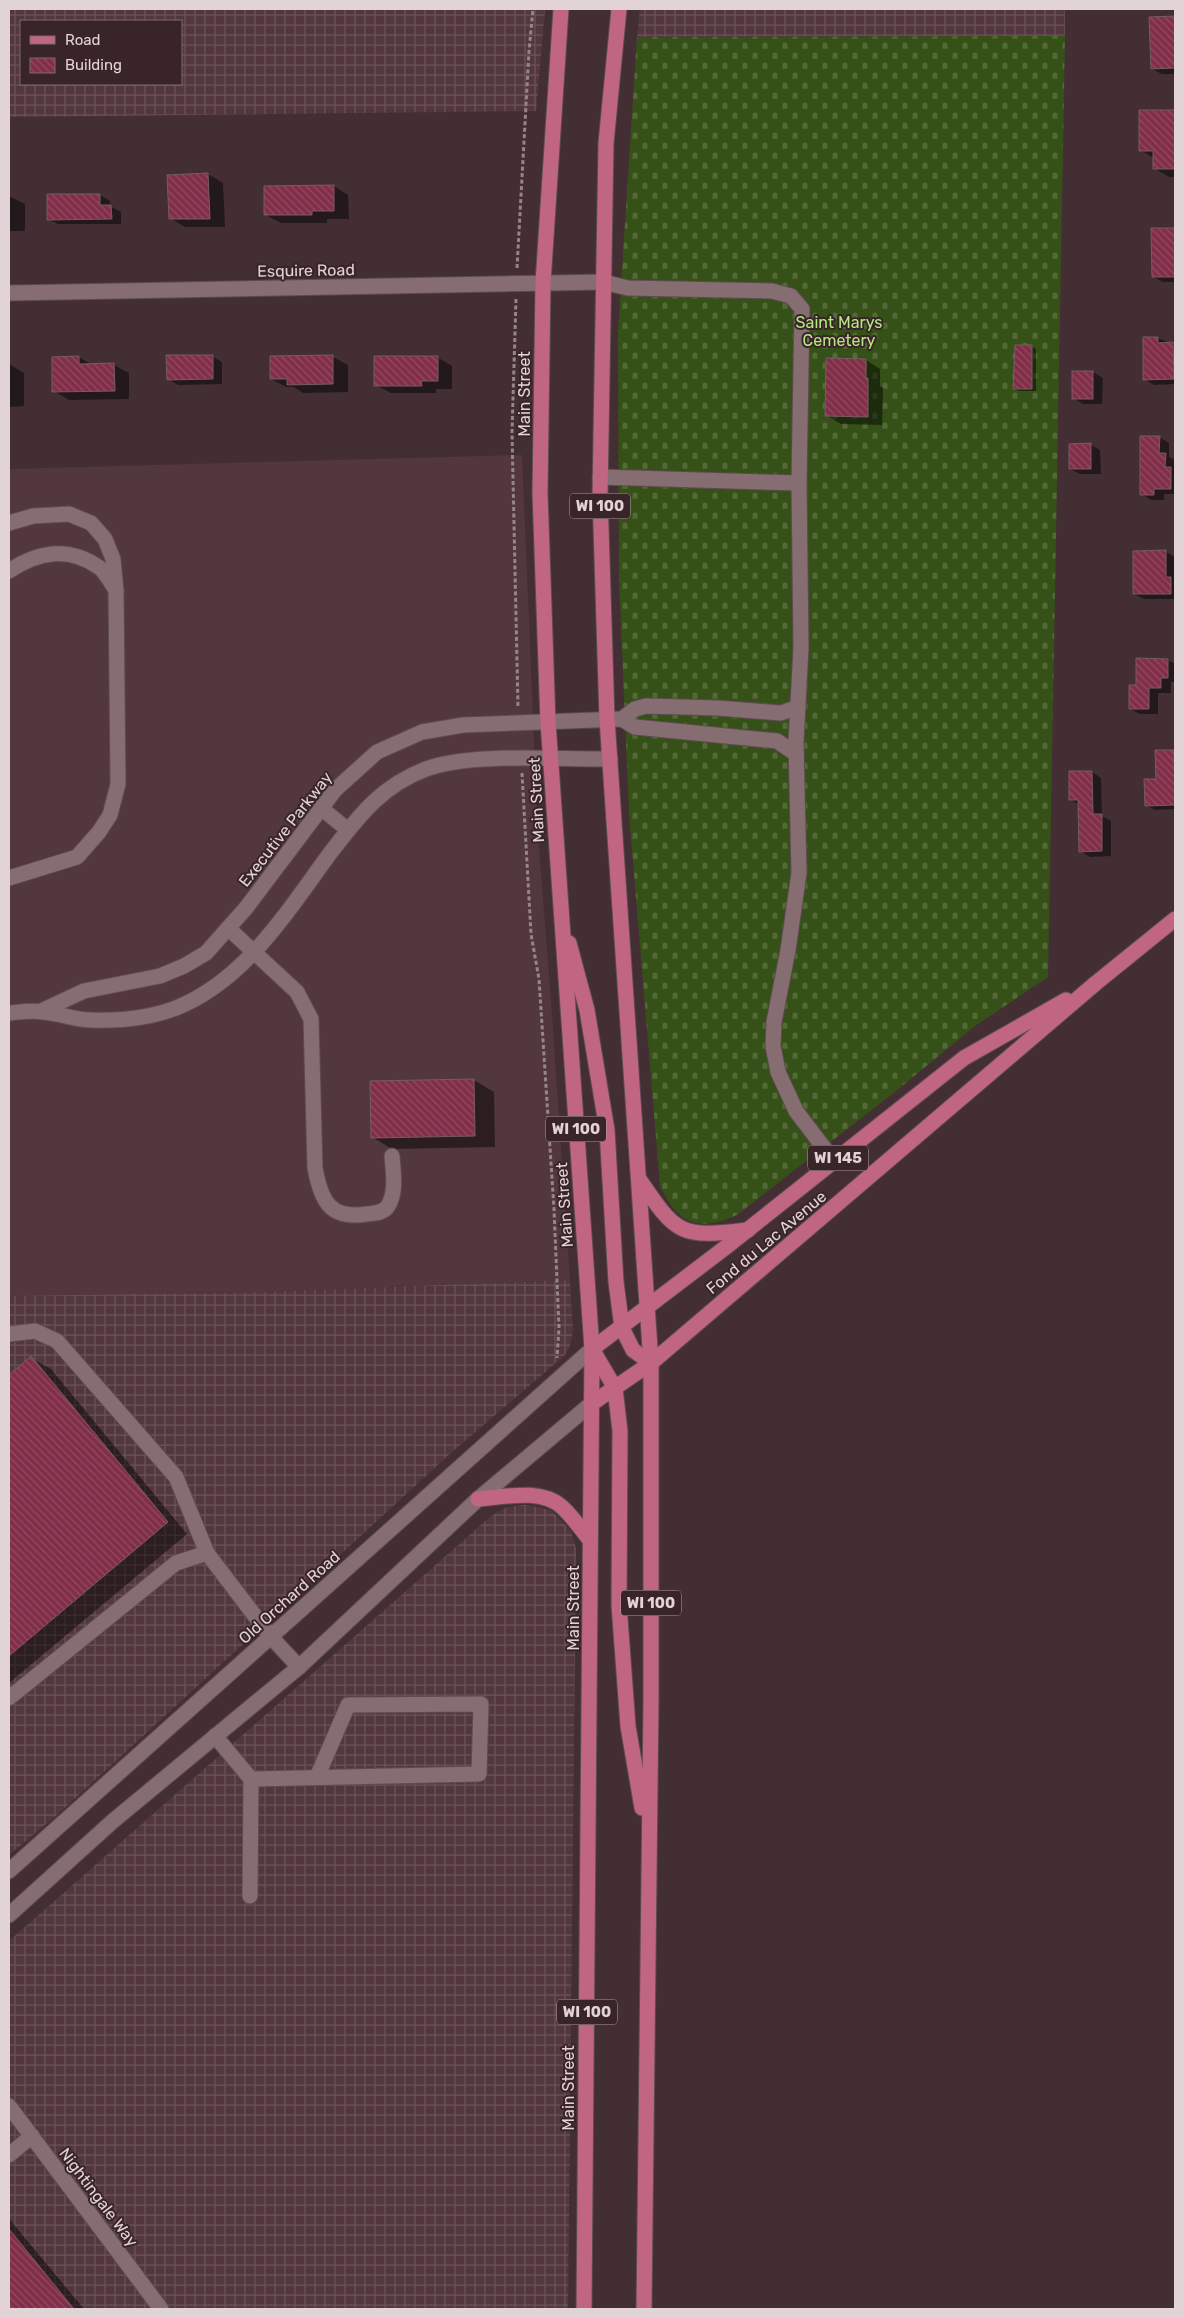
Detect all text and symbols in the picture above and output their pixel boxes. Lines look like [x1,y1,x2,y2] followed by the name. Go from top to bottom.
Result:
[20,20,182,85] legend
[65,31,101,49] text: Road
[65,56,122,74] text: Building
[257,260,355,281] street label: Esquire Road
[796,313,882,350] park label: Saint Marys Cemetery
[515,351,534,437] street label: Main Street
[570,494,630,518] road number: WI 100
[525,757,548,843] street label: Main Street
[235,768,336,890] street label: Executive Parkway
[546,1116,606,1142] road number: WI 100
[808,1146,868,1170] road number: WI 145
[552,1162,577,1248] street label: Main Street
[702,1187,830,1298] street label: Fond du Lac Avenue
[235,1547,344,1648] street label: Old Orchard Road
[564,1565,583,1651] street label: Main Street
[621,1590,681,1616] road number: WI 100
[557,2000,617,2024] road number: WI 100
[559,2045,578,2131] street label: Main Street
[55,2144,142,2251] street label: Nightingale Way

